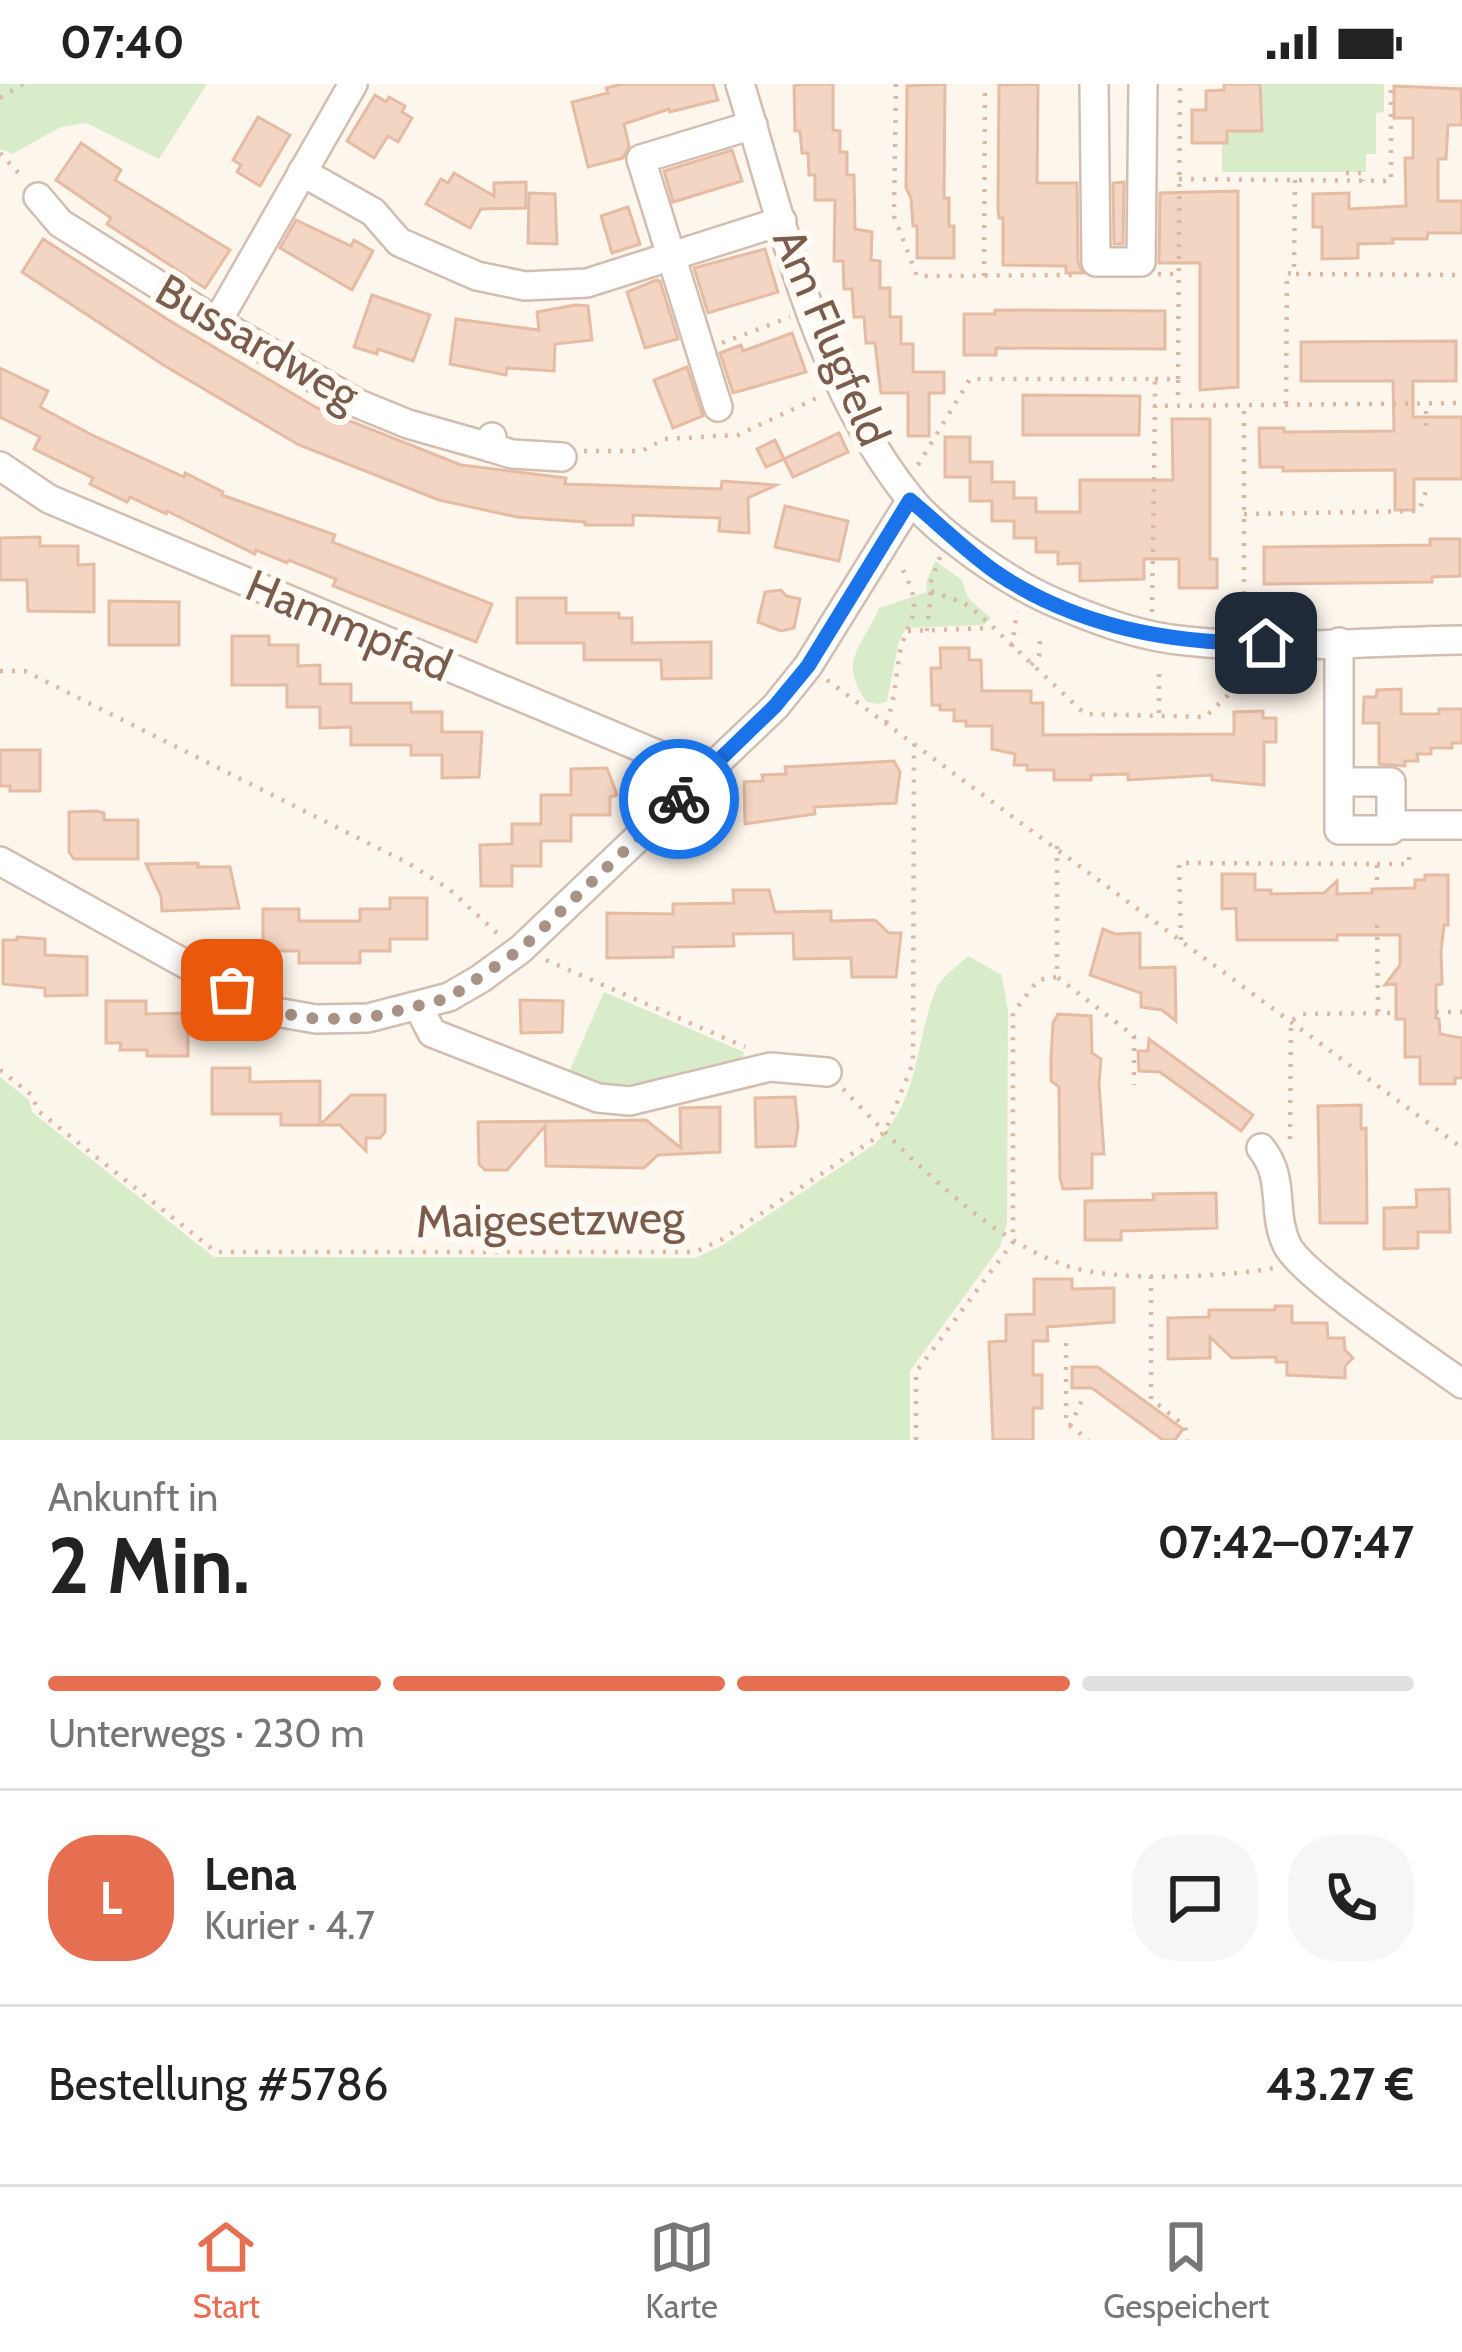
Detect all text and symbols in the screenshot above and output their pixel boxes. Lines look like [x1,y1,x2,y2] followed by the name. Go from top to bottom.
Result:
[60,15,184,69] text: 07:40
[762,220,902,454] street label: Am Flugfeld
[147,262,370,422] street label: Bussardweg
[238,558,460,692] street label: Hammpfad
[1215,592,1317,694] pin
[1233,610,1299,676] icon: home
[619,739,739,859] courier
[646,766,712,832] icon: bike
[181,939,283,1041] pin
[199,957,265,1023] icon: bag
[415,1190,685,1248] street label: Maigesetzweg
[48,1473,218,1521] text: Ankunft in
[1158,1515,1414,1569] text: 07:42–07:47
[48,1518,250,1613] text: 2 Min.
[48,1709,365,1757] text: Unterwegs · 230 m
[1132,1835,1258,1961] button: chat
[1288,1835,1414,1961] button: phone
[204,1847,297,1901] text: Lena
[100,1871,122,1925] text: L
[204,1901,375,1949] text: Kurier · 4.7
[48,2057,389,2111] text: Bestellung #5786
[1266,2057,1414,2111] text: 43.27 €
[193,2214,260,2326] tab: Start
[645,2214,718,2326] tab: Karte
[1103,2214,1269,2326] tab: Gespeichert

